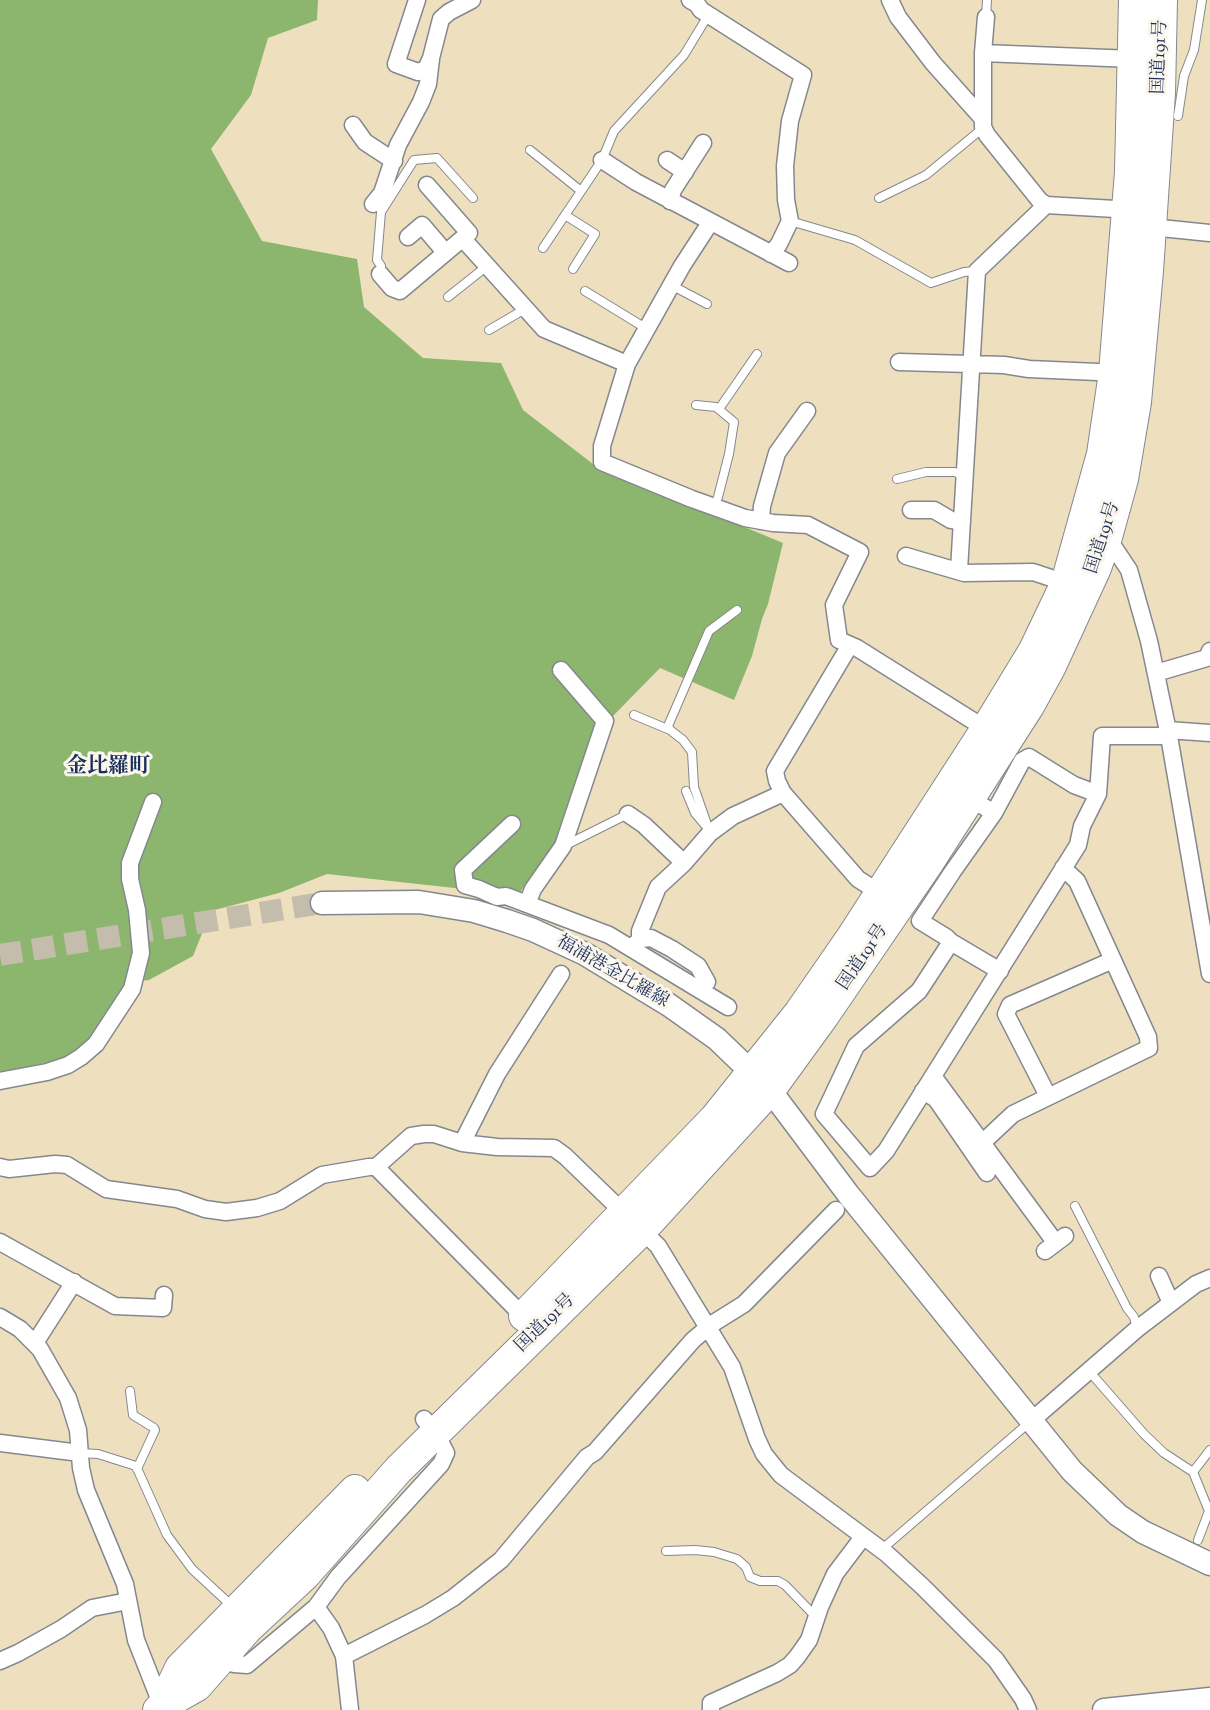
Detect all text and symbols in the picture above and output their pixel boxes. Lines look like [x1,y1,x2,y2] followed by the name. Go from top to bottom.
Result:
[1149,19,1173,95] street label: 国道191号
[1082,499,1126,577] street label: 国道191号
[66,755,150,781] district label: 金比羅町
[834,921,894,995] street label: 国道191号
[552,932,672,1014] street label: 福浦港金比羅線
[512,1290,580,1358] street label: 国道191号

